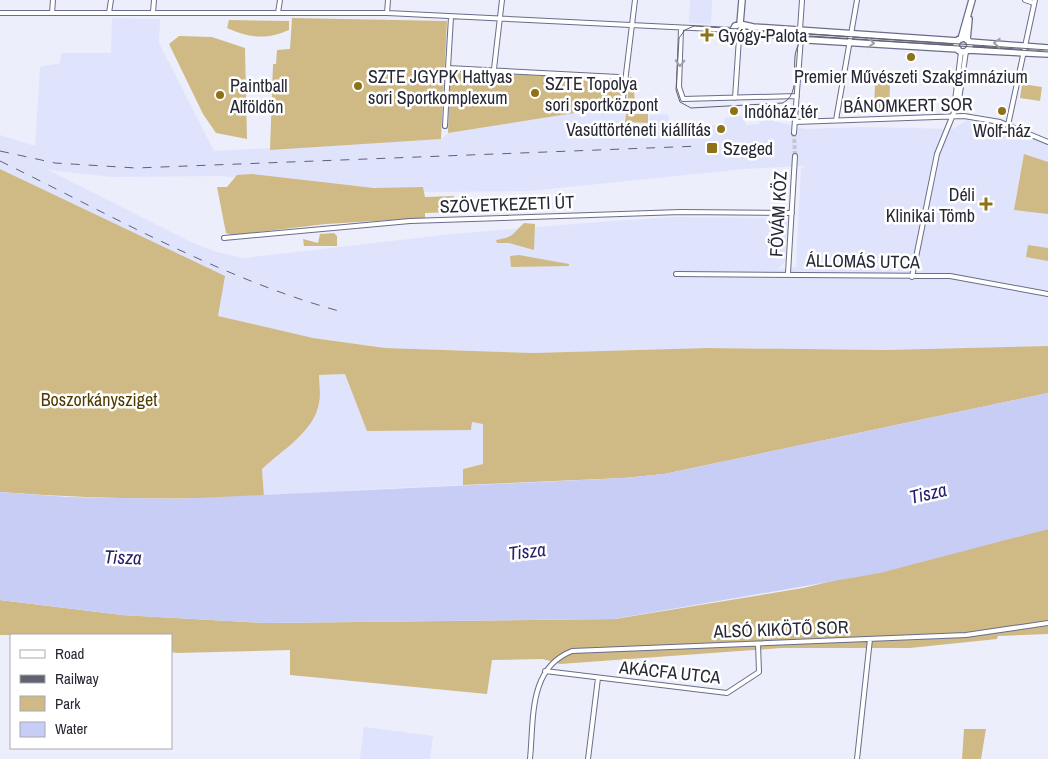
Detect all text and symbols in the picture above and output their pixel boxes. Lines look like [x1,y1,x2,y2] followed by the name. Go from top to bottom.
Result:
[718,23,807,48] place label: Gyógy-Palota
[700,28,714,42] marker: Gyógy-Palota
[992,37,1000,48] one-way arrow
[867,38,875,49] one-way arrow
[905,51,917,63] marker: Premier Művészeti Szakgimnázium
[674,59,685,67] one-way arrow
[368,64,512,110] place label: SZTE JGYPK Hattyas sori Sportkomplexum
[794,64,1028,89] place label: Premier Művészeti Szakgimnázium
[545,71,658,117] place label: SZTE Topolya sori sportközpont
[229,73,287,119] place label: Paintball Alföldön
[352,80,364,92] marker: SZTE JGYPK Hattyas sori Sportkomplexum
[529,87,541,99] marker: SZTE Topolya sori sportközpont
[214,89,226,101] marker: Paintball Alföldön
[843,91,973,119] street label: BÁNOMKERT SOR
[744,99,818,124] place label: Indóház tér
[728,105,740,117] marker: Indóház tér
[996,105,1008,117] marker: Wolf-ház
[566,117,711,142] place label: Vasúttörténeti kiállítás
[973,118,1031,143] place label: Wolf-ház
[715,123,727,135] marker: Vasúttörténeti kiállítás
[723,136,773,161] place label: Szeged
[705,141,719,155] marker: Szeged
[763,170,793,258] street label: FŐVÁM KÖZ
[886,182,975,228] place label: Déli Klinikai Tömb
[439,189,575,219] street label: SZÖVETKEZETI ÚT
[979,197,993,211] marker: Déli Klinikai Tömb
[805,247,920,274] street label: ÁLLOMÁS UTCA
[41,387,157,412] park label: Boszorkánysziget
[907,476,949,510] water label: Tisza
[507,536,547,566] water label: Tisza
[104,543,142,571] water label: Tisza
[712,614,849,644] street label: ALSÓ KIKÖTŐ SOR
[10,634,172,749] legend
[55,643,84,664] text: Road
[617,654,722,690] street label: AKÁCFA UTCA
[55,668,100,689] text: Railway
[55,693,81,714] text: Park
[55,718,87,739] text: Water

